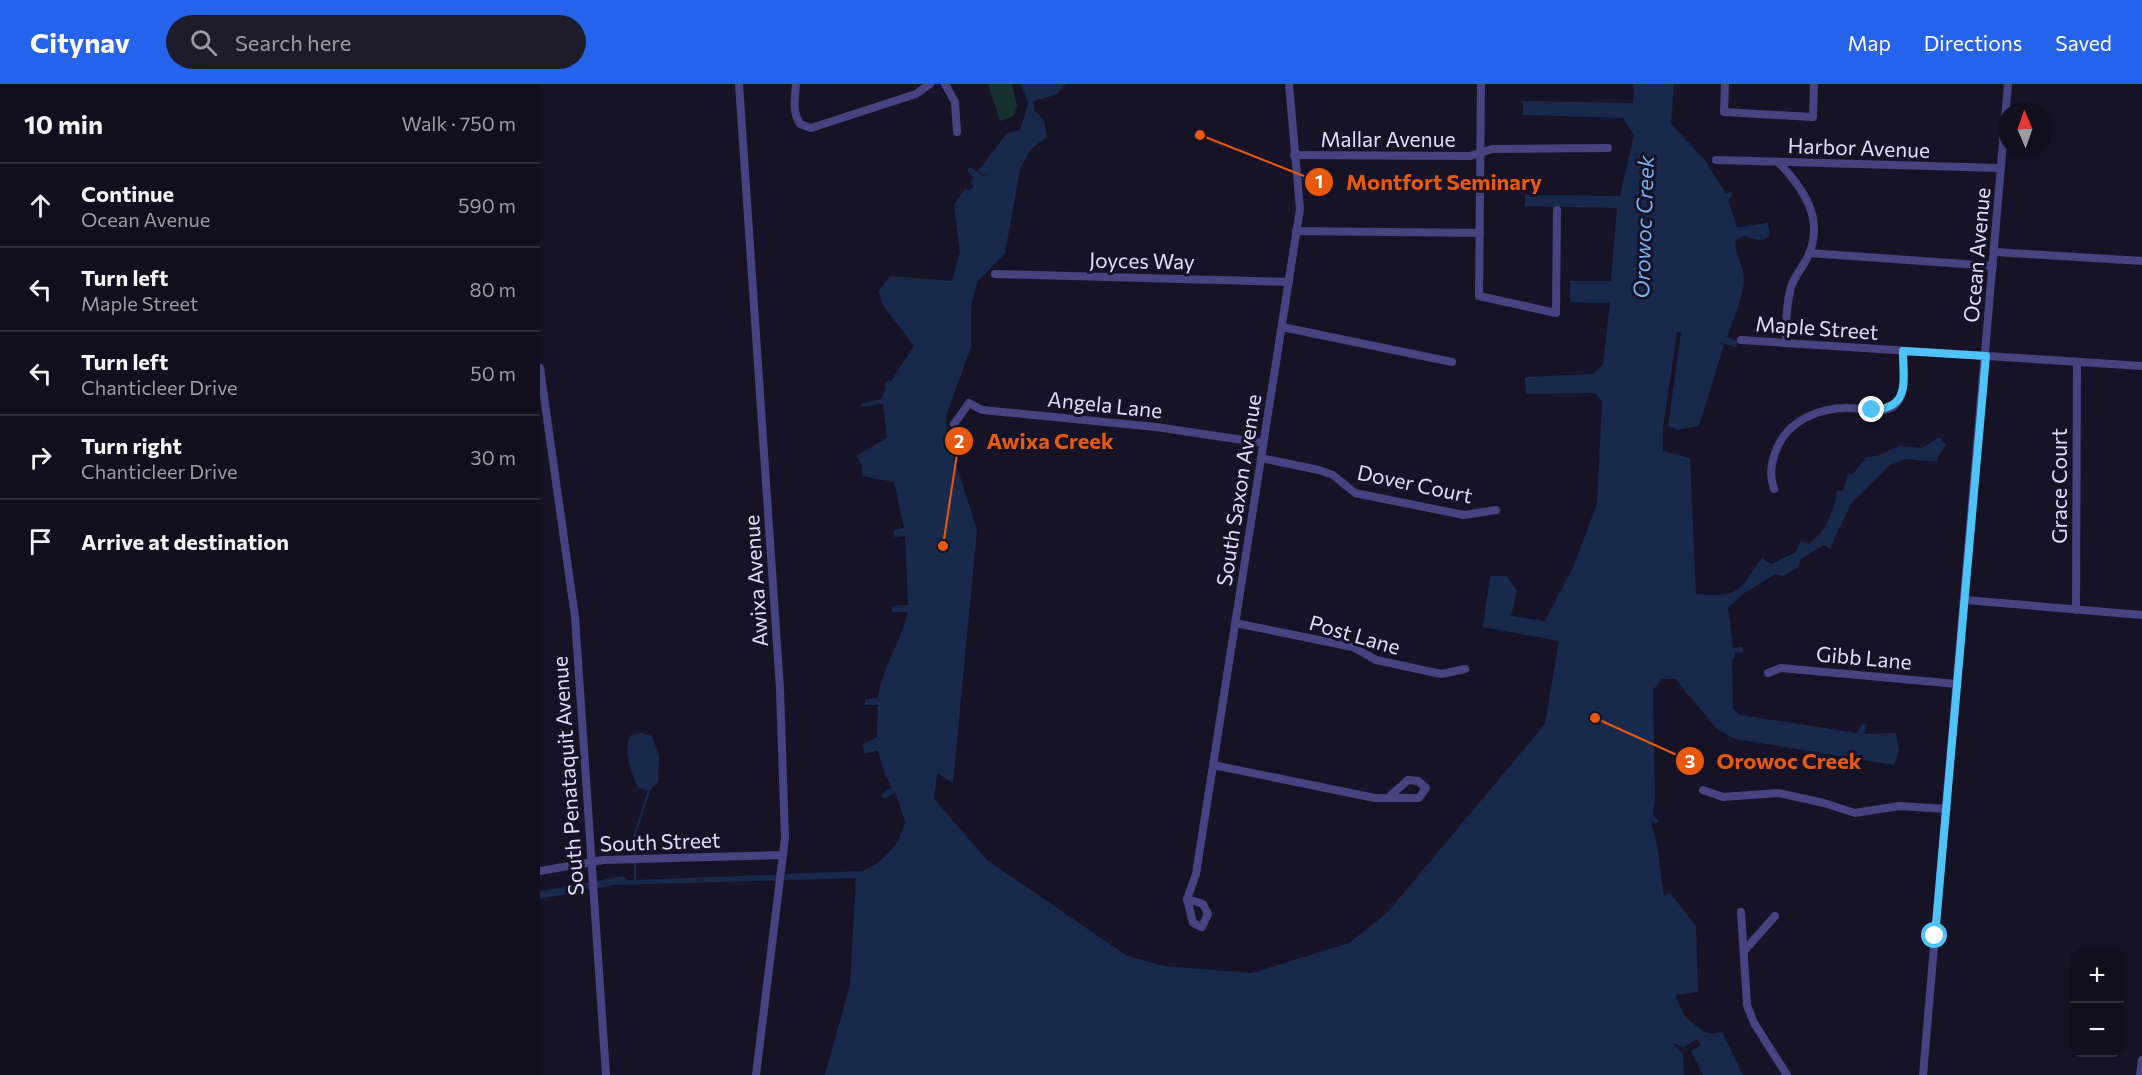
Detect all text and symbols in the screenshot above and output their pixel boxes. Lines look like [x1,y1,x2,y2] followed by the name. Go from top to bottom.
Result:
[166,15,586,69] search box
[30,25,130,59] text: Citynav
[187,26,220,59] icon: search
[235,29,351,56] text: Search here
[1848,30,1891,55] text: Map
[1924,30,2022,55] text: Directions
[2055,30,2112,55] text: Saved
[1998,102,2052,156] north arrow
[24,108,103,139] text: 10 min
[402,111,516,135] text: Walk · 750 m
[1321,126,1455,151] street label: Mallar Avenue
[1787,132,1931,162] street label: Harbor Avenue
[1627,154,1659,299] water label: Orowoc Creek
[1304,162,1554,202] callout: Montfort Seminary
[1346,168,1542,195] text: Montfort Seminary
[1315,170,1323,192] text: 1
[81,180,174,207] text: Continue
[1958,186,1994,324] street label: Ocean Avenue
[24,189,57,222] icon: ahead
[458,193,516,217] text: 590 m
[81,207,210,231] text: Ocean Avenue
[1089,247,1195,273] street label: Joyces Way
[81,264,168,291] text: Turn left
[24,273,57,306] icon: left
[470,277,516,301] text: 80 m
[81,291,198,315] text: Maple Street
[1755,310,1879,344] street label: Maple Street
[81,348,168,375] text: Turn left
[24,357,57,390] icon: left
[470,361,516,385] text: 50 m
[81,375,238,399] text: Chanticleer Drive
[1046,386,1164,422] street label: Angela Lane
[1210,392,1266,588] street label: South Saxon Avenue
[1858,396,1884,422] route end
[944,421,1125,461] callout: Awixa Creek
[986,427,1114,454] text: Awixa Creek
[2046,428,2071,544] street label: Grace Court
[954,430,964,452] text: 2
[81,432,182,459] text: Turn right
[24,441,57,474] icon: right
[470,445,516,469] text: 30 m
[81,459,238,483] text: Chanticleer Drive
[1355,459,1475,507] street label: Dover Court
[738,514,772,648] street label: Awixa Avenue
[24,525,57,558] icon: arrive
[81,528,289,555] text: Arrive at destination
[1307,609,1403,659] street label: Post Lane
[1815,640,1913,674] street label: Gibb Lane
[546,656,588,896] street label: South Penataquit Avenue
[1675,741,1874,781] callout: Orowoc Creek
[1717,747,1862,774] text: Orowoc Creek
[1685,750,1695,772] text: 3
[599,826,721,856] street label: South Street
[1921,922,1947,948] route start
[2070,949,2124,1057] map controls
[2070,949,2124,1003] button: +
[2070,1003,2124,1057] button: −

